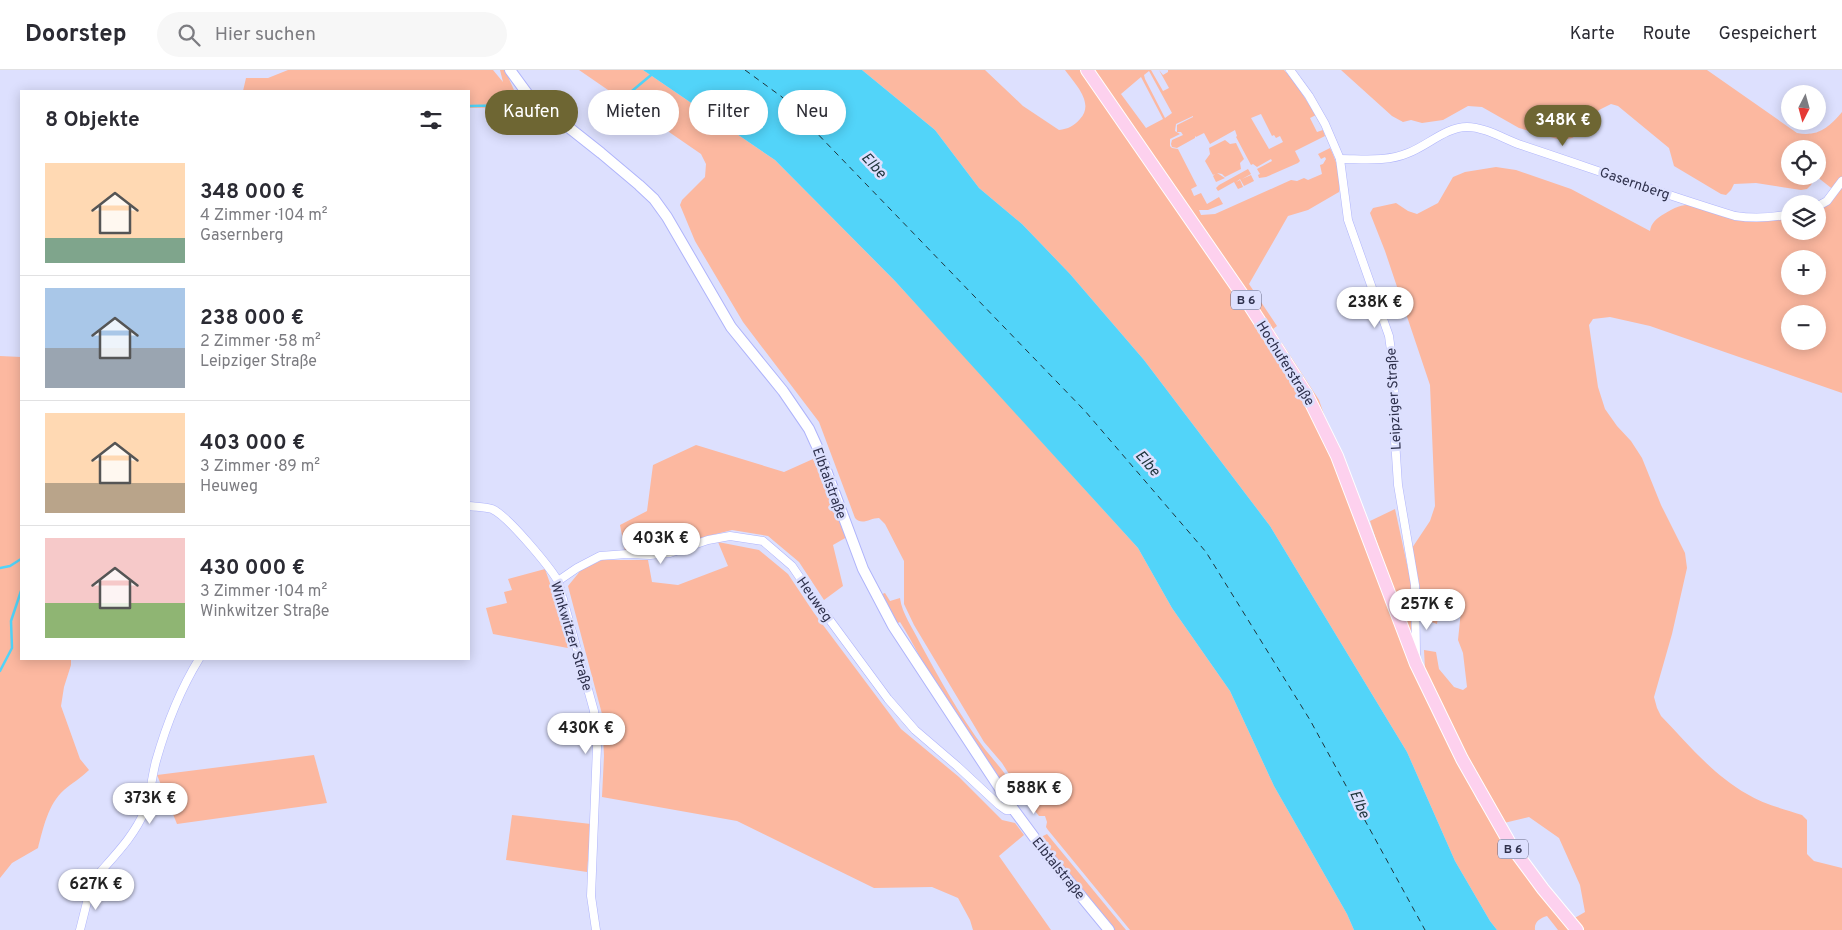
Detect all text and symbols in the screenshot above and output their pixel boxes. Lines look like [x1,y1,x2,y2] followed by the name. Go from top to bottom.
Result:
[157,12,507,57] search box
[25,20,127,50] text: Doorstep
[175,21,203,49] icon: search
[215,23,316,47] text: Hier suchen
[1570,23,1615,46] text: Karte
[1643,23,1691,46] text: Route
[1719,23,1817,46] text: Gespeichert
[1781,85,1826,130] north arrow
[1781,85,1826,350] map controls
[485,90,578,135] chip: Kaufen
[588,90,679,135] chip: Mieten
[689,90,768,135] chip: Filter
[778,90,846,135] chip: Neu
[1522,104,1604,147] pin: 348K €
[417,106,445,134] icon: filters
[45,107,140,134] text: 8 Objekte
[1535,111,1591,131] text: 348K €
[1781,140,1826,185] button: locate
[856,149,890,183] water label: Elbe
[1597,164,1672,204] street label: Gasernberg
[200,179,305,206] text: 348 000 €
[85,183,145,243] icon: home
[1781,195,1826,240] button: layers
[200,206,328,226] text: 4 Zimmer · 104 m²
[200,226,284,246] text: Gasernberg
[1781,250,1826,295] button: +
[1334,286,1416,329] pin: 238K €
[1231,290,1261,310] road number: B 6
[1348,293,1402,313] text: 238K €
[200,305,304,332] text: 238 000 €
[1781,305,1826,350] button: −
[85,308,145,368] icon: home
[1252,318,1318,409] street label: Hochuferstraße
[200,332,321,352] text: 2 Zimmer · 58 m²
[1383,347,1406,450] street label: Leipziger Straße
[200,352,317,372] text: Leipziger Straße
[200,430,305,457] text: 403 000 €
[85,433,145,493] icon: home
[808,445,849,522] street label: Elbtalstraße
[1130,447,1164,481] water label: Elbe
[200,457,320,477] text: 3 Zimmer · 89 m²
[200,477,258,497] text: Heuweg
[620,522,702,565] pin: 403K €
[633,529,689,549] text: 403K €
[200,555,305,582] text: 430 000 €
[85,558,145,618] icon: home
[792,574,835,626] street label: Heuweg
[546,580,595,693] street label: Winkwitzer Straße
[200,582,327,602] text: 3 Zimmer · 104 m²
[1386,588,1468,631] pin: 257K €
[1400,595,1454,615] text: 257K €
[200,602,329,622] text: Winkwitzer Straße
[545,712,627,755] pin: 430K €
[558,719,614,739] text: 430K €
[993,772,1075,815] pin: 588K €
[1006,779,1062,799] text: 588K €
[109,782,191,825] pin: 373K €
[1344,788,1373,822] water label: Elbe
[124,789,176,809] text: 373K €
[1028,834,1088,903] street label: Elbtalstraße
[1498,840,1528,859] road number: B 6
[55,868,137,911] pin: 627K €
[69,875,123,895] text: 627K €

